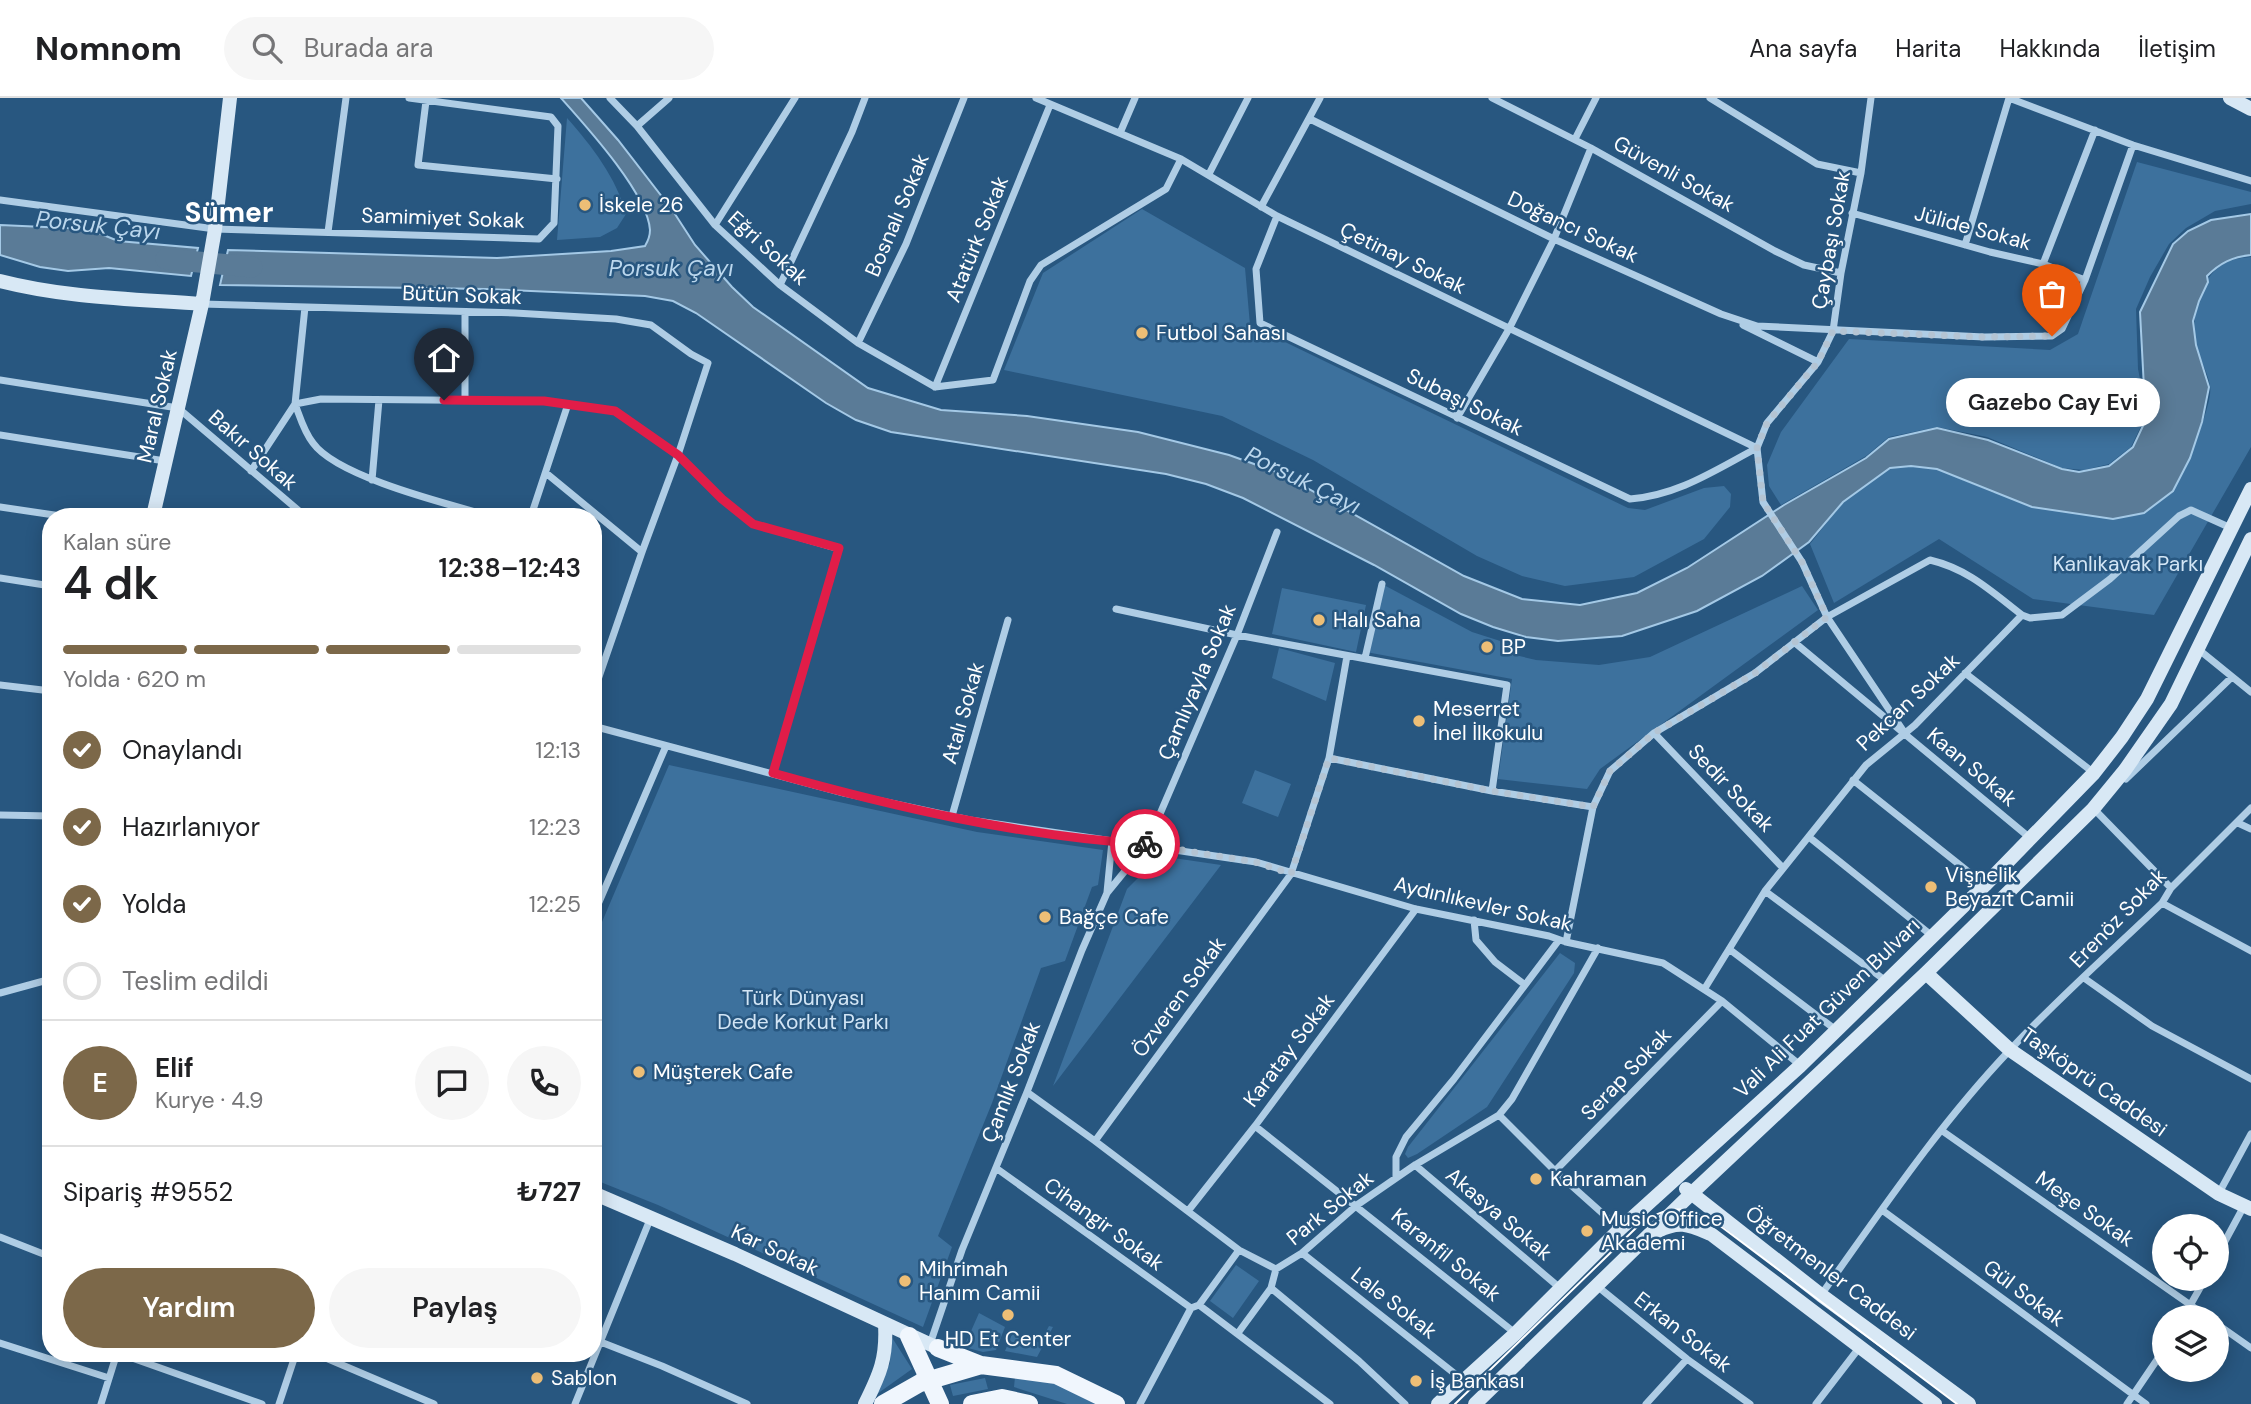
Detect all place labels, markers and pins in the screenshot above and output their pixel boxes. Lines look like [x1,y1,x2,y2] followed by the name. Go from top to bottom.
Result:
[599,191,684,219] place label: İskele 26
[577,197,593,213] marker: İskele 26
[2022,264,2082,336] pin
[1156,319,1286,347] place label: Futbol Sahası
[1134,325,1150,341] marker: Futbol Sahası
[414,328,474,400] pin
[1945,378,2159,427] callout: Gazebo Cay Evi
[1333,606,1421,634] place label: Halı Saha
[1311,612,1327,628] marker: Halı Saha
[1501,633,1526,661] place label: BP
[1479,639,1495,655] marker: BP
[1433,695,1543,747] place label: Meserret İnel İlkokulu
[1411,713,1427,729] marker: Meserret İnel İlkokulu
[1945,861,2074,913] place label: Vişnelik Beyazıt Camii
[1923,879,1939,895] marker: Vişnelik Beyazıt Camii
[1059,903,1169,931] place label: Bağçe Cafe
[1037,909,1053,925] marker: Bağçe Cafe
[653,1058,793,1086] place label: Müşterek Cafe
[631,1064,647,1080] marker: Müşterek Cafe
[1550,1165,1647,1193] place label: Kahraman
[1528,1171,1544,1187] marker: Kahraman
[1601,1205,1723,1257] place label: Music Office Akademi
[1579,1223,1595,1239] marker: Music Office Akademi
[919,1255,1040,1307] place label: Mihrimah Hanım Camii
[897,1273,913,1289] marker: Mihrimah Hanım Camii
[1000,1307,1016,1323] marker: HD Et Center
[945,1325,1072,1353] place label: HD Et Center
[551,1364,617,1392] place label: Sablon
[1430,1367,1524,1395] place label: İş Bankası
[529,1370,545,1386] marker: Sablon
[1408,1373,1424,1389] marker: İş Bankası

